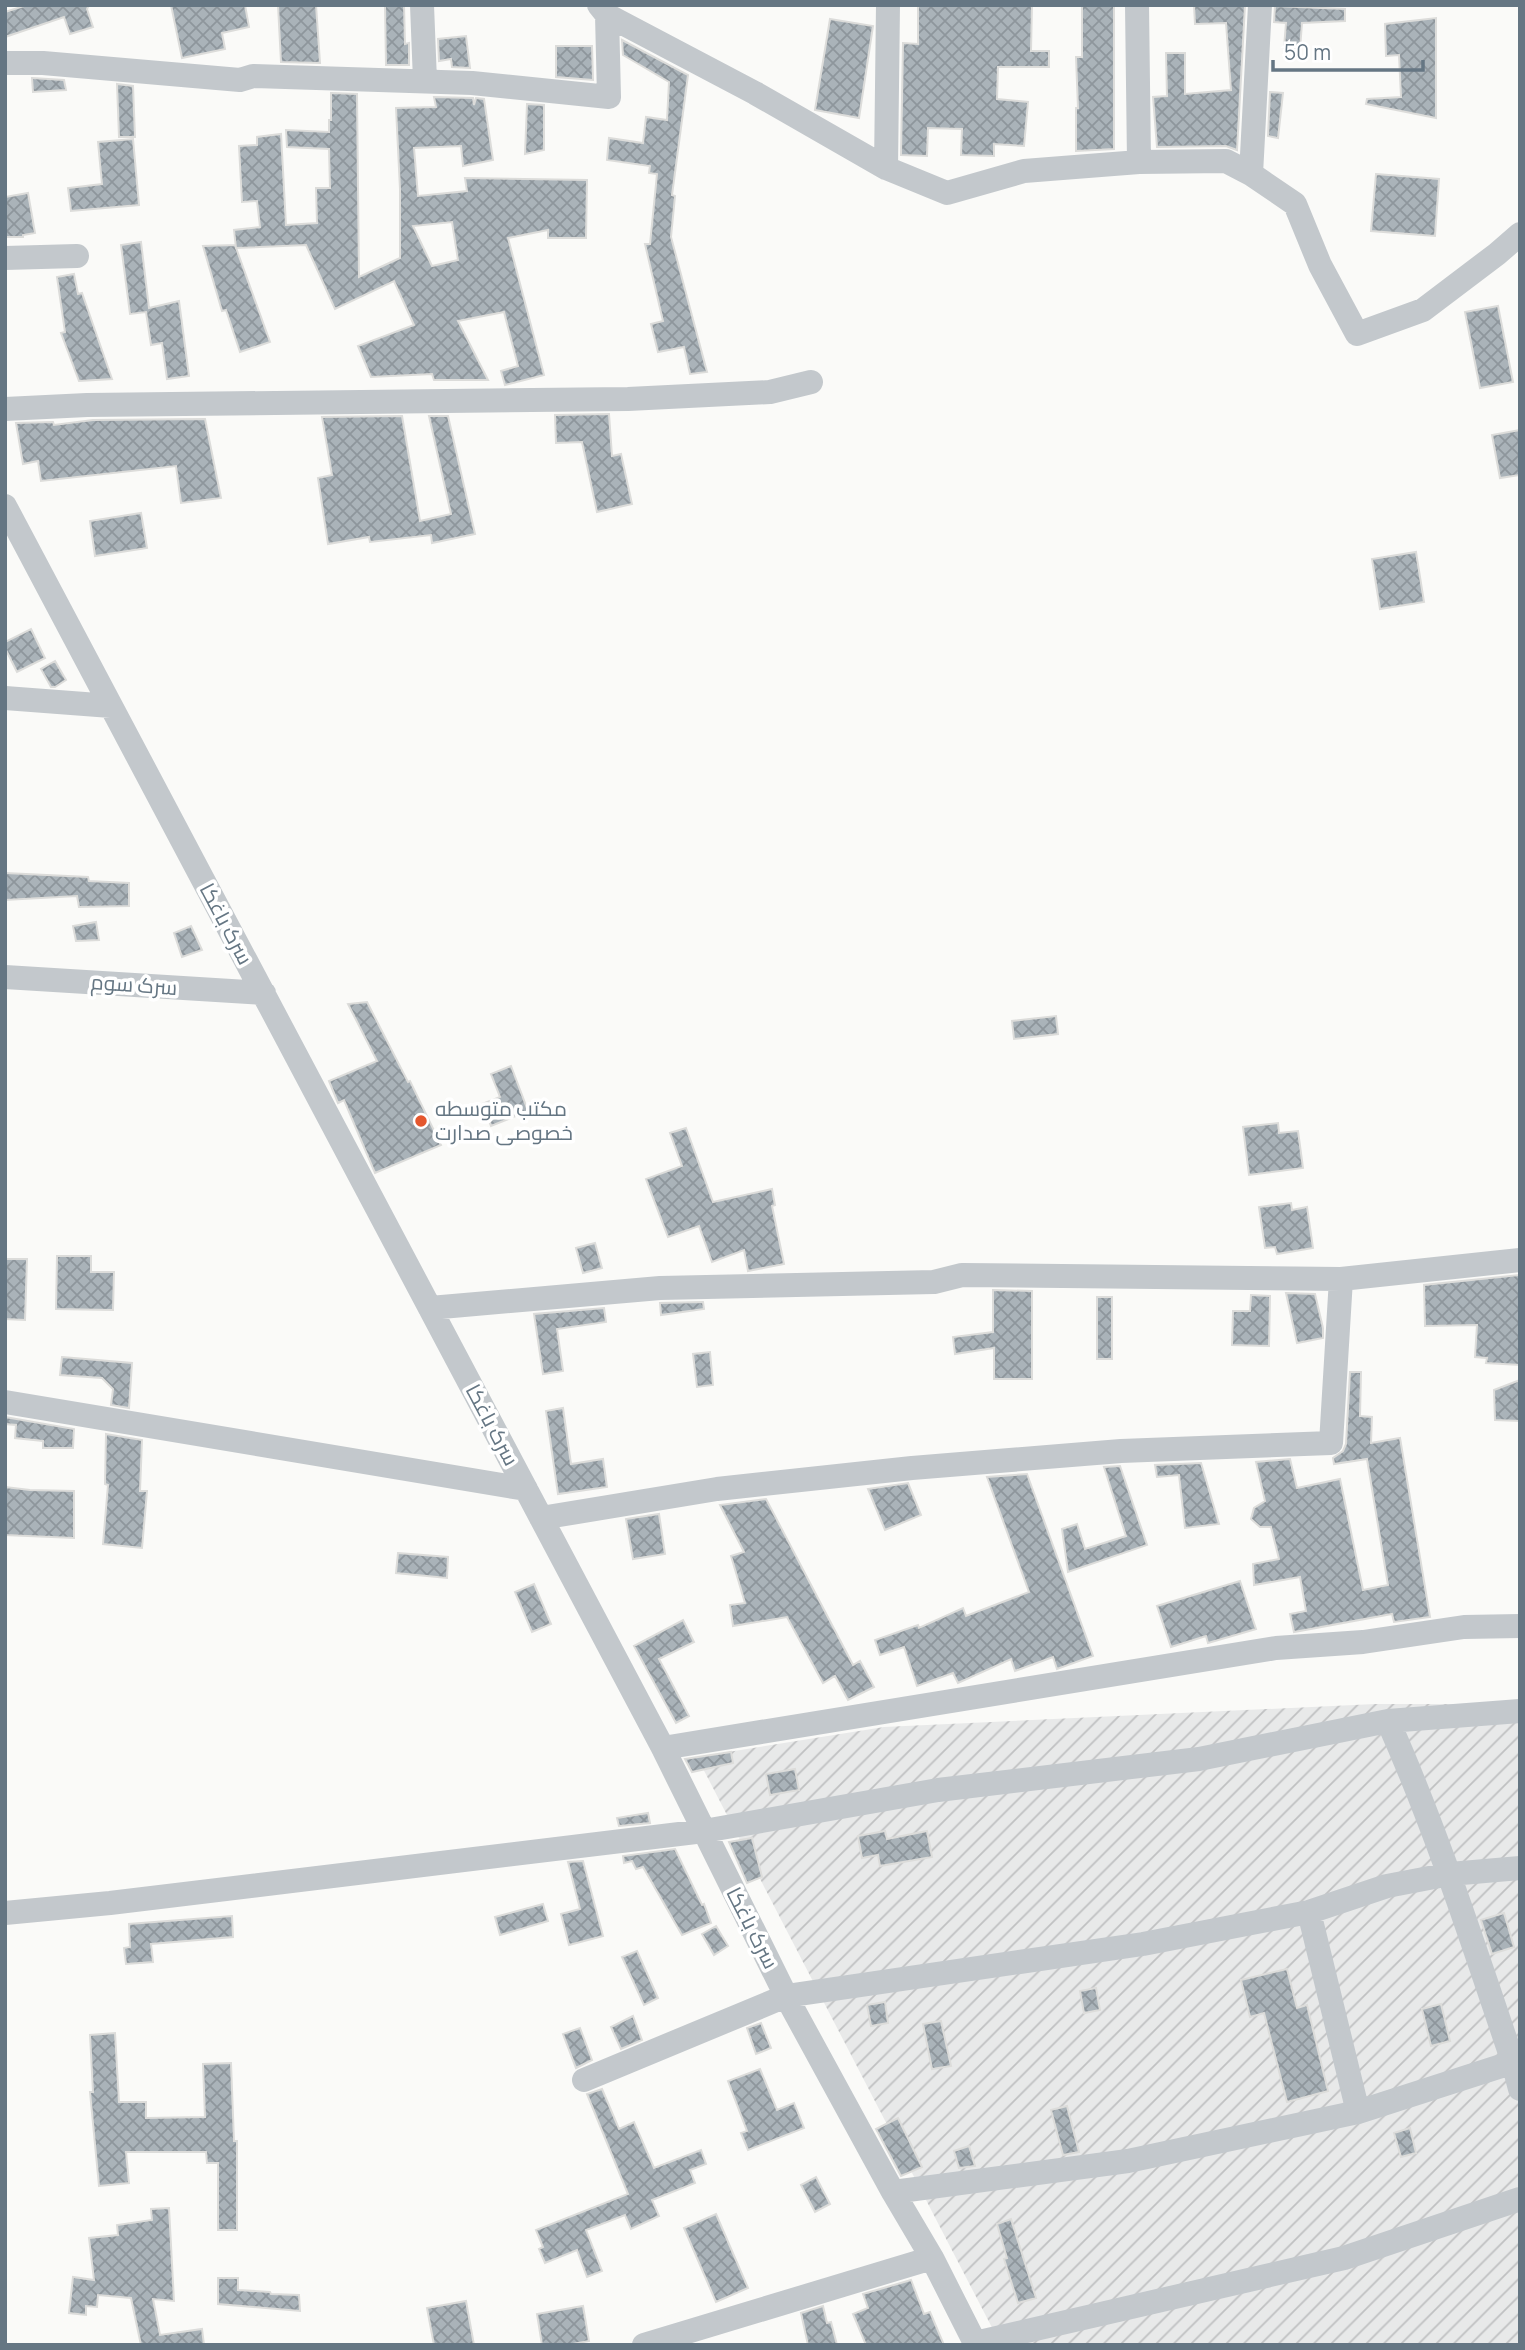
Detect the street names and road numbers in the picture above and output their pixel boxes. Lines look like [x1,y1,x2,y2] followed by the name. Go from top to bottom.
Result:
[194,878,260,969] street label: سرک باغکا
[90,967,178,1002] street label: سرک سوم
[460,1379,526,1470] street label: سرک باغکا
[720,1882,785,1973] street label: سرک باغکا

